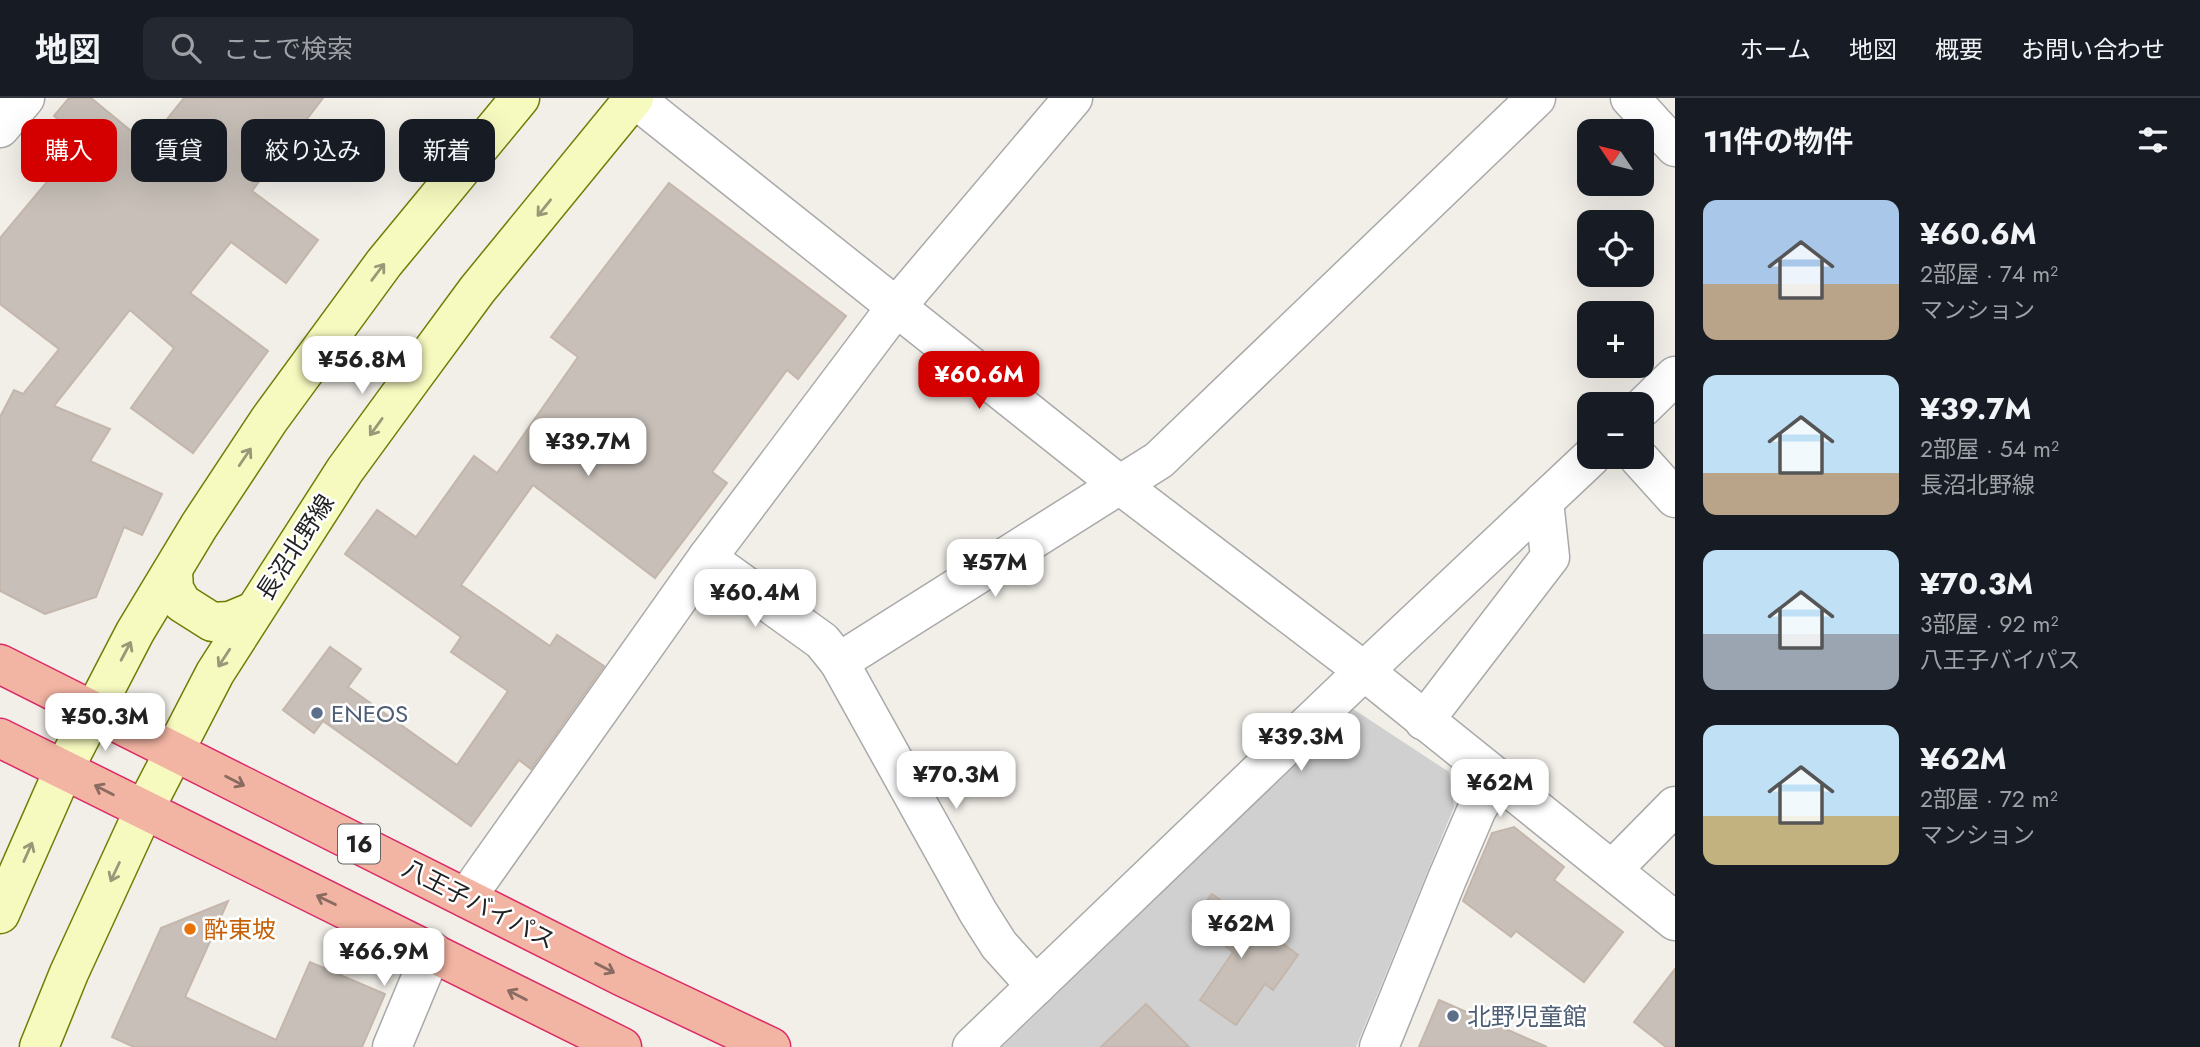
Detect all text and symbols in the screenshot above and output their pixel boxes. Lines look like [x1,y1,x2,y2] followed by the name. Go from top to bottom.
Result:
[143,17,633,80] search box
[35,26,101,73] text: 地図
[167,29,205,67] icon: search
[223,30,353,68] text: ここで検索
[1740,32,1811,67] text: ホーム
[1849,32,1897,67] text: 地図
[1935,32,1983,67] text: 概要
[2021,32,2165,67] text: お問い合わせ
[21,119,117,182] chip: 購入
[131,119,227,182] chip: 賃貸
[241,119,385,182] chip: 絞り込み
[399,119,495,182] chip: 新着
[1577,119,1654,196] north arrow
[1577,119,1654,469] map controls
[1703,120,1854,163] text: 11件の物件
[2134,121,2172,159] icon: filters
[536,198,552,216] one-way arrow
[1577,210,1654,287] button: locate
[1920,212,2036,255] text: ¥60.6M
[1759,228,1843,312] icon: home
[1920,257,2058,291] text: 2部屋 · 74 m²
[370,264,385,282] one-way arrow
[1920,293,2035,327] text: マンション
[1577,301,1654,378] button: +
[305,336,419,396] pin: ¥56.8M
[318,342,406,376] text: ¥56.8M
[922,352,1036,411] pin: ¥60.6M
[934,357,1024,391] text: ¥60.6M
[1920,387,2031,430] text: ¥39.7M
[1577,392,1654,469] button: −
[1759,403,1843,487] icon: home
[369,417,383,436] one-way arrow
[531,418,645,478] pin: ¥39.7M
[545,424,631,458] text: ¥39.7M
[1920,432,2059,466] text: 2部屋 · 54 m²
[238,448,252,467] one-way arrow
[1920,468,2035,502] text: 長沼北野線
[248,487,342,607] street label: 長沼北野線
[954,540,1036,599] pin: ¥57M
[963,545,1027,579] text: ¥57M
[1920,562,2033,605] text: ¥70.3M
[698,570,812,629] pin: ¥60.4M
[710,575,800,609] text: ¥60.4M
[1759,578,1843,662] icon: home
[1920,607,2058,641] text: 3部屋 · 92 m²
[119,641,133,661] one-way arrow
[1920,643,2081,677] text: 八王子バイパス
[216,648,231,667] one-way arrow
[48,694,162,753] pin: ¥50.3M
[331,696,408,731] place label: ENEOS
[61,699,149,733] text: ¥50.3M
[309,705,325,721] marker: ENEOS
[1244,714,1358,773] pin: ¥39.3M
[1258,719,1344,753] text: ¥39.3M
[1920,737,2007,780] text: ¥62M
[899,752,1013,811] pin: ¥70.3M
[1759,753,1843,837] icon: home
[913,757,999,791] text: ¥70.3M
[1459,760,1541,819] pin: ¥62M
[1467,765,1533,799] text: ¥62M
[224,775,245,789] one-way arrow
[94,782,115,796] one-way arrow
[1920,782,2058,816] text: 2部屋 · 72 m²
[1920,818,2035,852] text: マンション
[338,824,380,864] road number: 16
[22,842,35,863] one-way arrow
[396,850,562,958] street label: 八王子バイパス
[108,861,122,882] one-way arrow
[316,892,337,906] one-way arrow
[1200,900,1282,960] pin: ¥62M
[1208,906,1274,940] text: ¥62M
[204,912,276,947] place label: 酔東坡
[182,921,198,937] marker: 酔東坡
[327,928,441,988] pin: ¥66.9M
[339,934,429,968] text: ¥66.9M
[594,961,615,975] one-way arrow
[507,987,528,1001] one-way arrow
[1467,999,1587,1034] place label: 北野児童館
[1445,1008,1461,1024] marker: 北野児童館

